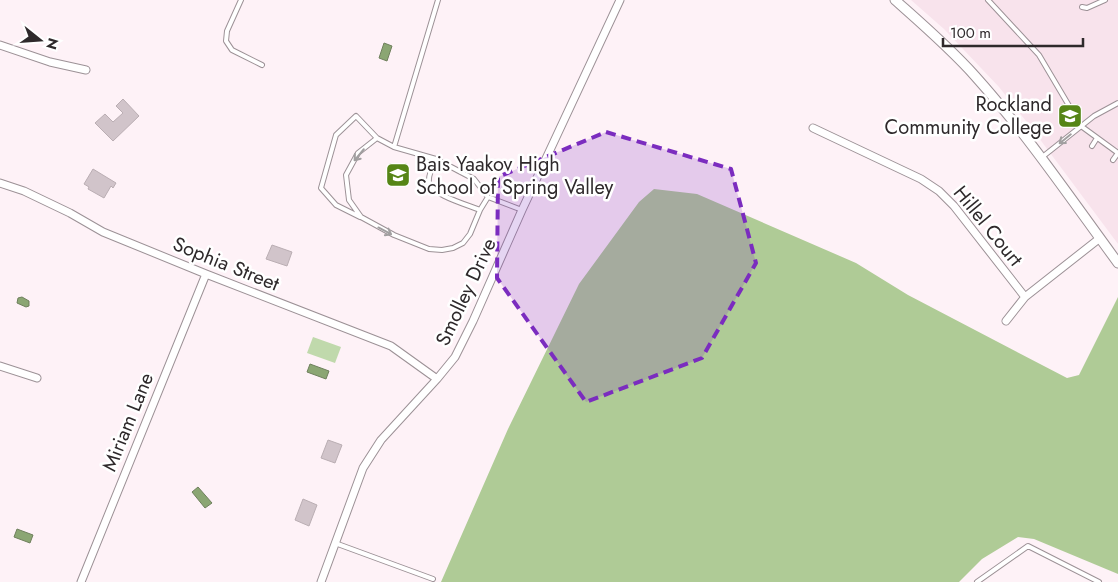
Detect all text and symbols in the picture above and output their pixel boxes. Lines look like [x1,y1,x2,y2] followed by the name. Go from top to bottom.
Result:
[15,15,65,65] north arrow
[943,15,1083,47] scale bar
[950,22,991,44] text: 100 m
[41,36,64,52] text: N
[885,90,1052,142] place label: Rockland Community College
[1057,103,1083,129] school or university icon: Rockland Community College
[1058,134,1071,145] one-way arrow
[353,148,364,161] one-way arrow
[416,150,613,202] place label: Bais Yaakov High School of Spring Valley
[385,162,411,188] school or university icon: Bais Yaakov High School of Spring Valley
[946,179,1030,273] street label: Hillel Court
[378,226,392,236] one-way arrow
[168,230,284,299] street label: Sophia Street
[428,233,504,351] street label: Smolley Drive
[95,368,161,476] street label: Miriam Lane

